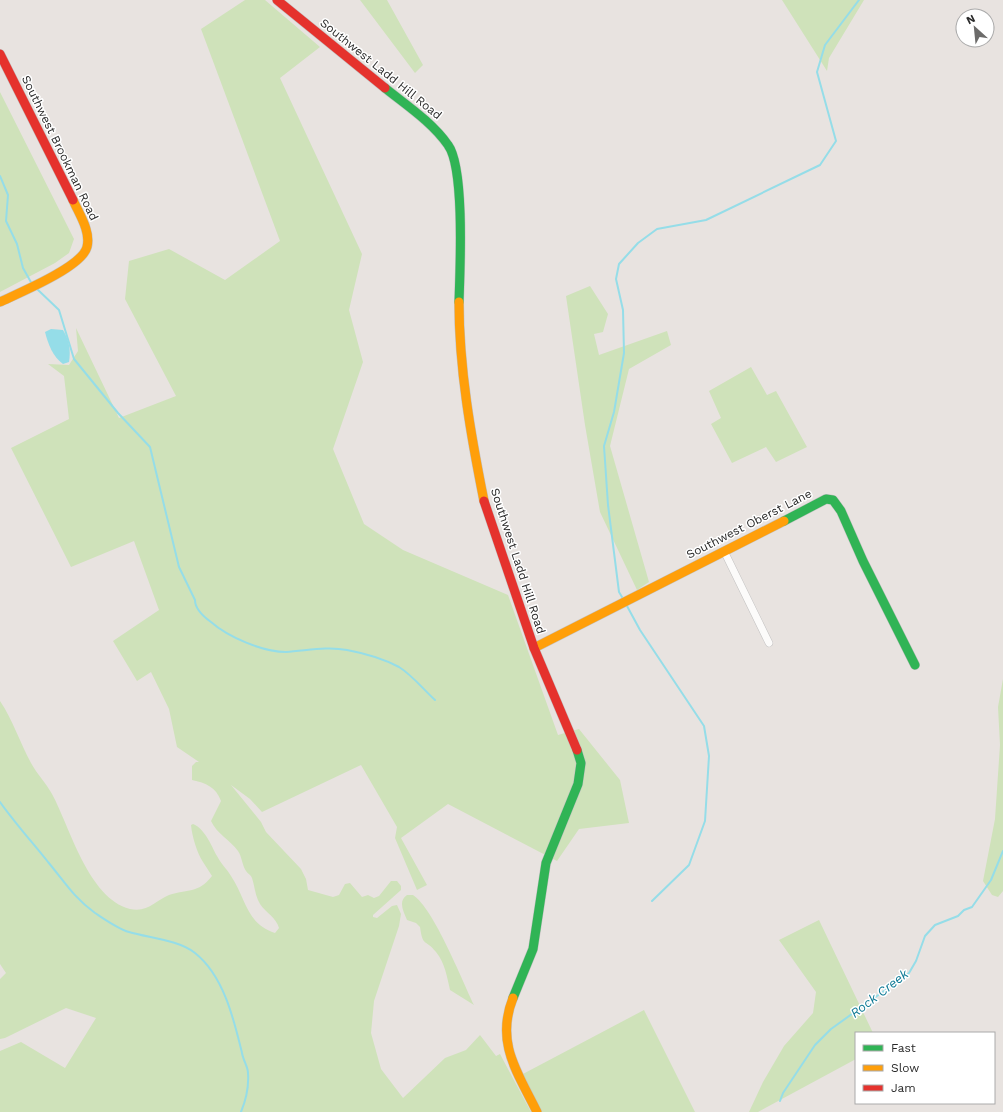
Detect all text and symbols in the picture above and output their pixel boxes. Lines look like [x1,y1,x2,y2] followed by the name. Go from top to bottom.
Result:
[955,8,995,48] north arrow
[964,12,977,27] text: N
[317,16,445,122] street label: Southwest Ladd Hill Road
[19,73,101,223] street label: Southwest Brookman Road
[488,486,548,636] street label: Southwest Ladd Hill Road
[684,486,814,562] street label: Southwest Oberst Lane
[847,966,912,1021] water label: Rock Creek
[855,1032,995,1104] legend
[891,1041,916,1055] text: Fast
[891,1061,919,1075] text: Slow
[891,1081,916,1095] text: Jam

